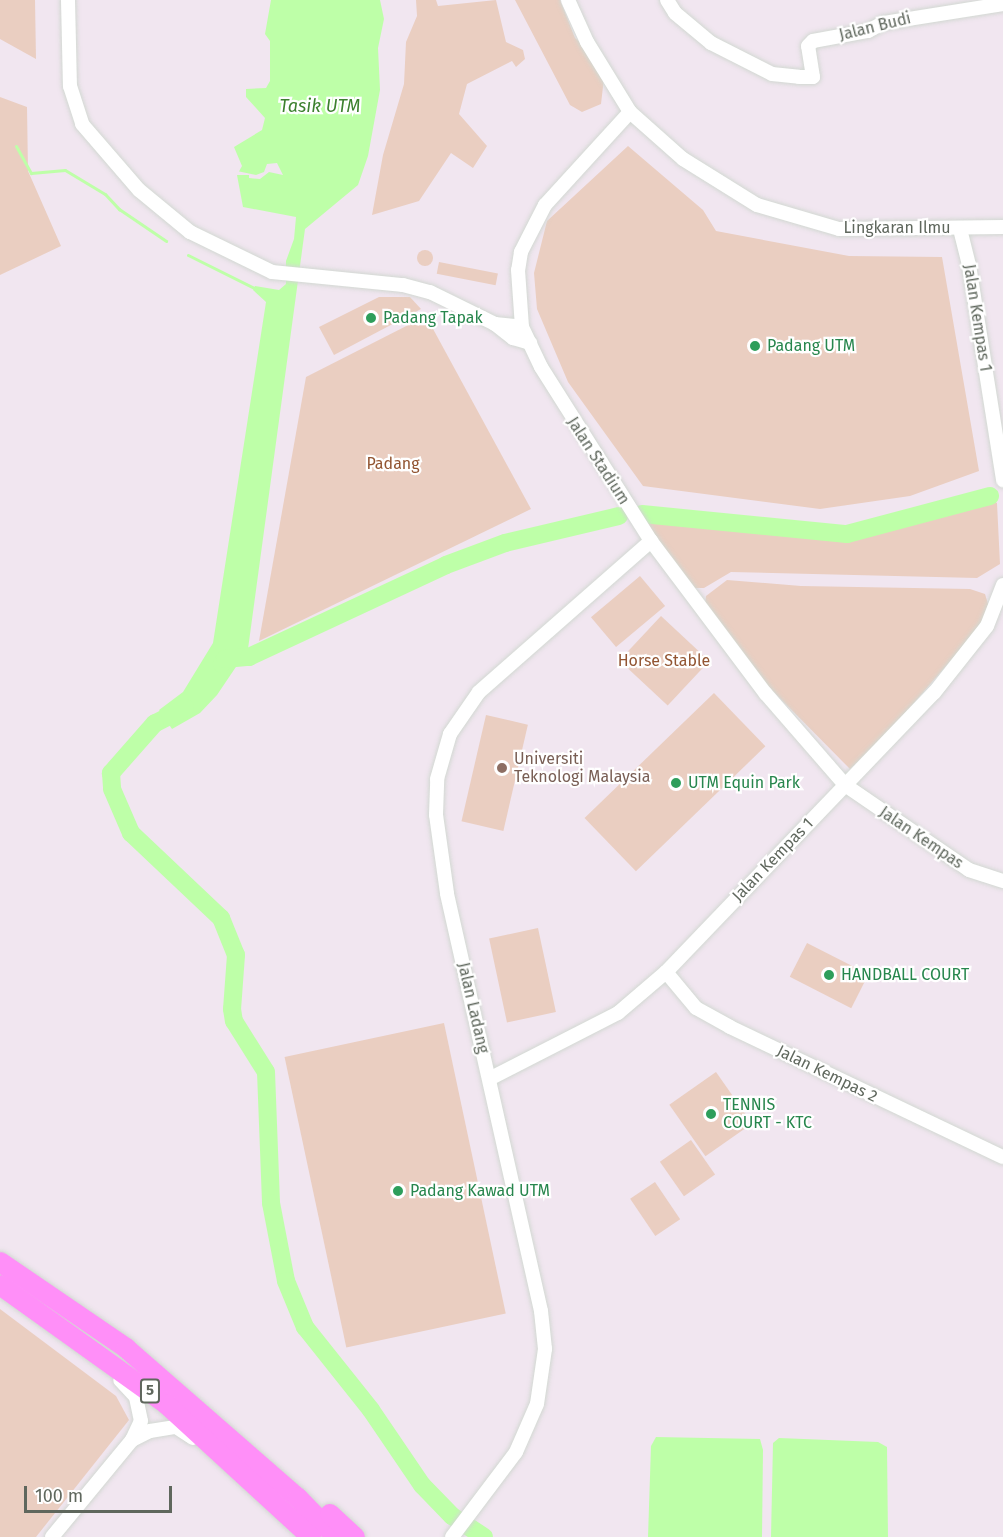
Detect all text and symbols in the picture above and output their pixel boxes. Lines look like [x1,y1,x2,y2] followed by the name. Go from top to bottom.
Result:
[837,9,913,45] street label: Jalan Budi
[280,95,360,117] water label: Tasik UTM
[843,218,951,238] street label: Lingkaran Ilmu
[959,263,995,373] street label: Jalan Kempas 1
[383,308,483,328] place label: Padang Tapak
[364,311,378,325] marker: Padang Tapak
[767,336,855,356] place label: Padang UTM
[748,339,762,353] marker: Padang UTM
[563,414,633,508] street label: Jalan Stadium
[366,454,420,474] park label: Padang
[618,651,710,671] park label: Horse Stable
[514,749,651,787] place label: Universiti Teknologi Malaysia
[495,761,509,775] marker: Universiti Teknologi Malaysia
[688,773,800,793] place label: UTM Equin Park
[669,776,683,790] marker: UTM Equin Park
[875,803,967,873] street label: Jalan Kempas
[728,814,818,906] street label: Jalan Kempas 1
[453,961,493,1055] street label: Jalan Ladang
[841,965,969,985] place label: HANDBALL COURT
[822,968,836,982] marker: HANDBALL COURT
[774,1041,880,1107] street label: Jalan Kempas 2
[723,1095,812,1133] place label: TENNIS COURT - KTC
[704,1107,718,1121] marker: TENNIS COURT - KTC
[410,1181,550,1201] place label: Padang Kawad UTM
[391,1184,405,1198] marker: Padang Kawad UTM
[140,1379,160,1403] road number: 5
[27,1474,176,1512] scale bar
[35,1485,83,1507] text: 100 m

